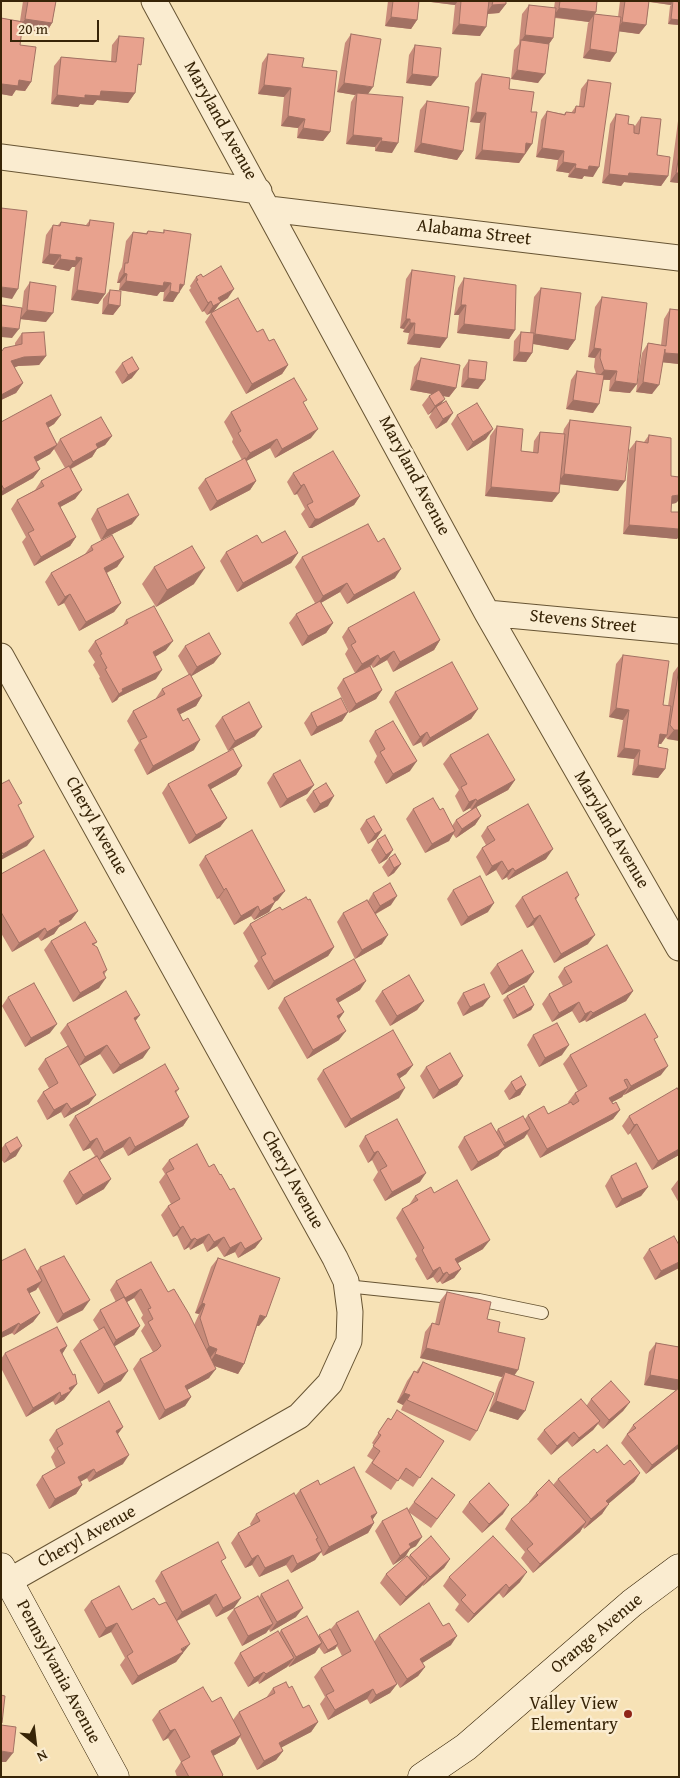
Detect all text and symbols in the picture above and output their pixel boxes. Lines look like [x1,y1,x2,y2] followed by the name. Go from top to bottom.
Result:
[12,10,101,42] scale bar
[18,18,48,39] text: 20 m
[179,58,261,184] street label: Maryland Avenue
[416,215,532,251] street label: Alabama Street
[373,413,455,539] street label: Maryland Avenue
[529,606,637,638] street label: Stevens Street
[569,767,653,893] street label: Maryland Avenue
[60,773,132,879] street label: Cheryl Avenue
[256,1127,328,1233] street label: Cheryl Avenue
[34,1501,140,1573] street label: Cheryl Avenue
[547,1589,647,1679] street label: Orange Avenue
[11,1596,105,1748] street label: Pennsylvania Avenue
[529,1693,618,1736] place label: Valley View Elementary
[622,1708,634,1720] marker: Valley View Elementary
[10,1718,60,1768] north arrow
[33,1745,51,1767] text: N

